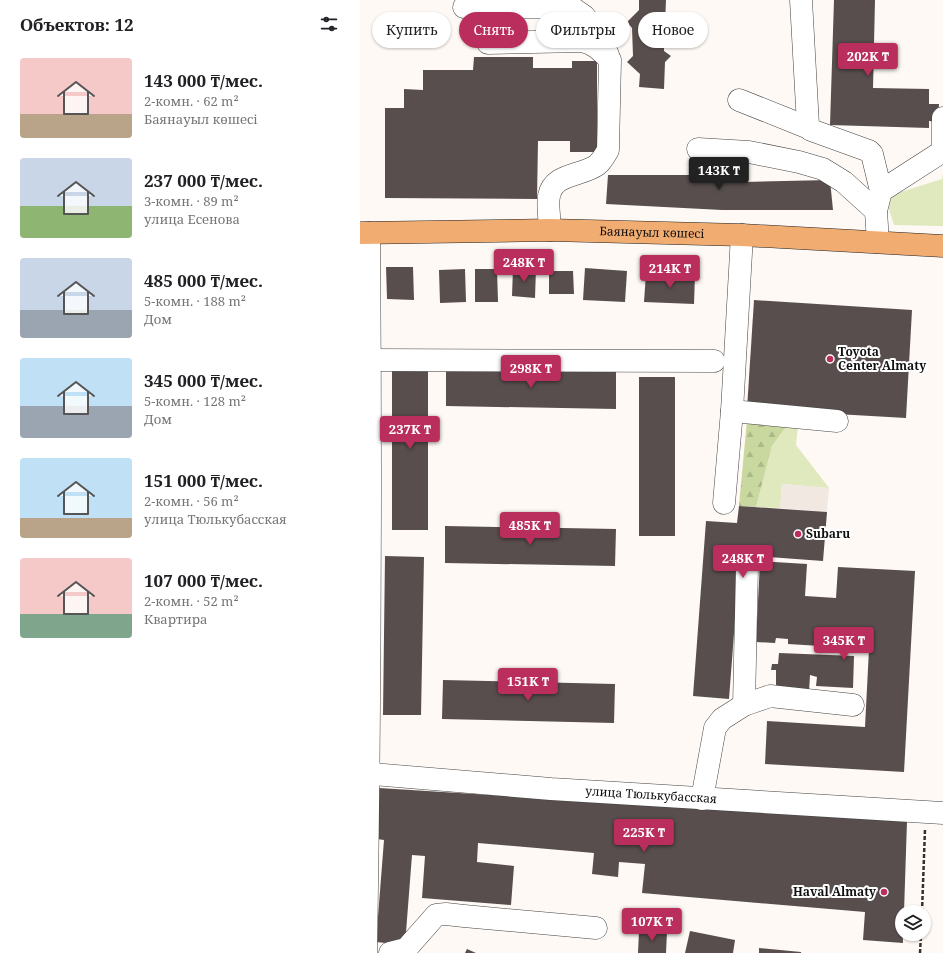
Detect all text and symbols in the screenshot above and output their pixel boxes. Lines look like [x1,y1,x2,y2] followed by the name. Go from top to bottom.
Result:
[372,12,451,48] chip: Купить
[459,12,528,48] chip: Снять
[536,12,630,48] chip: Фильтры
[638,12,708,48] chip: Новое
[20,13,134,36] text: Объектов: 12
[318,13,340,35] icon: filters
[835,43,901,77] pin: 202K ₸
[847,47,889,65] text: 202K ₸
[144,69,263,92] text: 143 000 ₸/мес.
[52,74,100,122] icon: home
[144,92,239,110] text: 2-комн. · 62 m²
[144,110,258,128] text: Баянауыл көшесі
[686,157,752,191] pin: 143K ₸
[698,161,740,179] text: 143K ₸
[144,169,263,192] text: 237 000 ₸/мес.
[52,174,100,222] icon: home
[144,192,239,210] text: 3-комн. · 89 m²
[144,210,240,228] text: улица Есенова
[599,222,705,242] street label: Баянауыл көшесі
[491,249,557,283] pin: 248K ₸
[503,253,545,271] text: 248K ₸
[637,255,703,289] pin: 214K ₸
[649,259,691,277] text: 214K ₸
[144,269,263,292] text: 485 000 ₸/мес.
[52,274,100,322] icon: home
[144,292,246,310] text: 5-комн. · 188 m²
[144,310,172,328] text: Дом
[838,343,926,374] place label: Toyota Center Almaty
[825,354,835,364] marker: Toyota Center Almaty
[498,355,564,389] pin: 298K ₸
[510,359,552,377] text: 298K ₸
[144,369,263,392] text: 345 000 ₸/мес.
[52,374,100,422] icon: home
[144,392,246,410] text: 5-комн. · 128 m²
[144,410,172,428] text: Дом
[377,416,443,450] pin: 237K ₸
[389,420,431,438] text: 237K ₸
[144,469,263,492] text: 151 000 ₸/мес.
[52,474,100,522] icon: home
[144,492,239,510] text: 2-комн. · 56 m²
[144,510,287,528] text: улица Тюлькубасская
[497,512,563,546] pin: 485K ₸
[509,516,551,534] text: 485K ₸
[806,525,850,542] place label: Subaru
[793,529,803,539] marker: Subaru
[710,545,776,579] pin: 248K ₸
[722,549,764,567] text: 248K ₸
[144,569,263,592] text: 107 000 ₸/мес.
[52,574,100,622] icon: home
[144,592,239,610] text: 2-комн. · 52 m²
[144,610,207,628] text: Квартира
[811,627,877,661] pin: 345K ₸
[823,631,865,649] text: 345K ₸
[495,668,561,702] pin: 151K ₸
[507,672,549,690] text: 151K ₸
[585,782,718,807] street label: улица Тюлькубасская
[611,819,677,853] pin: 225K ₸
[623,823,665,841] text: 225K ₸
[793,883,876,900] place label: Haval Almaty
[879,887,889,897] marker: Haval Almaty
[895,905,931,941] map controls
[895,905,931,941] button: layers
[619,908,685,942] pin: 107K ₸
[631,912,673,930] text: 107K ₸

